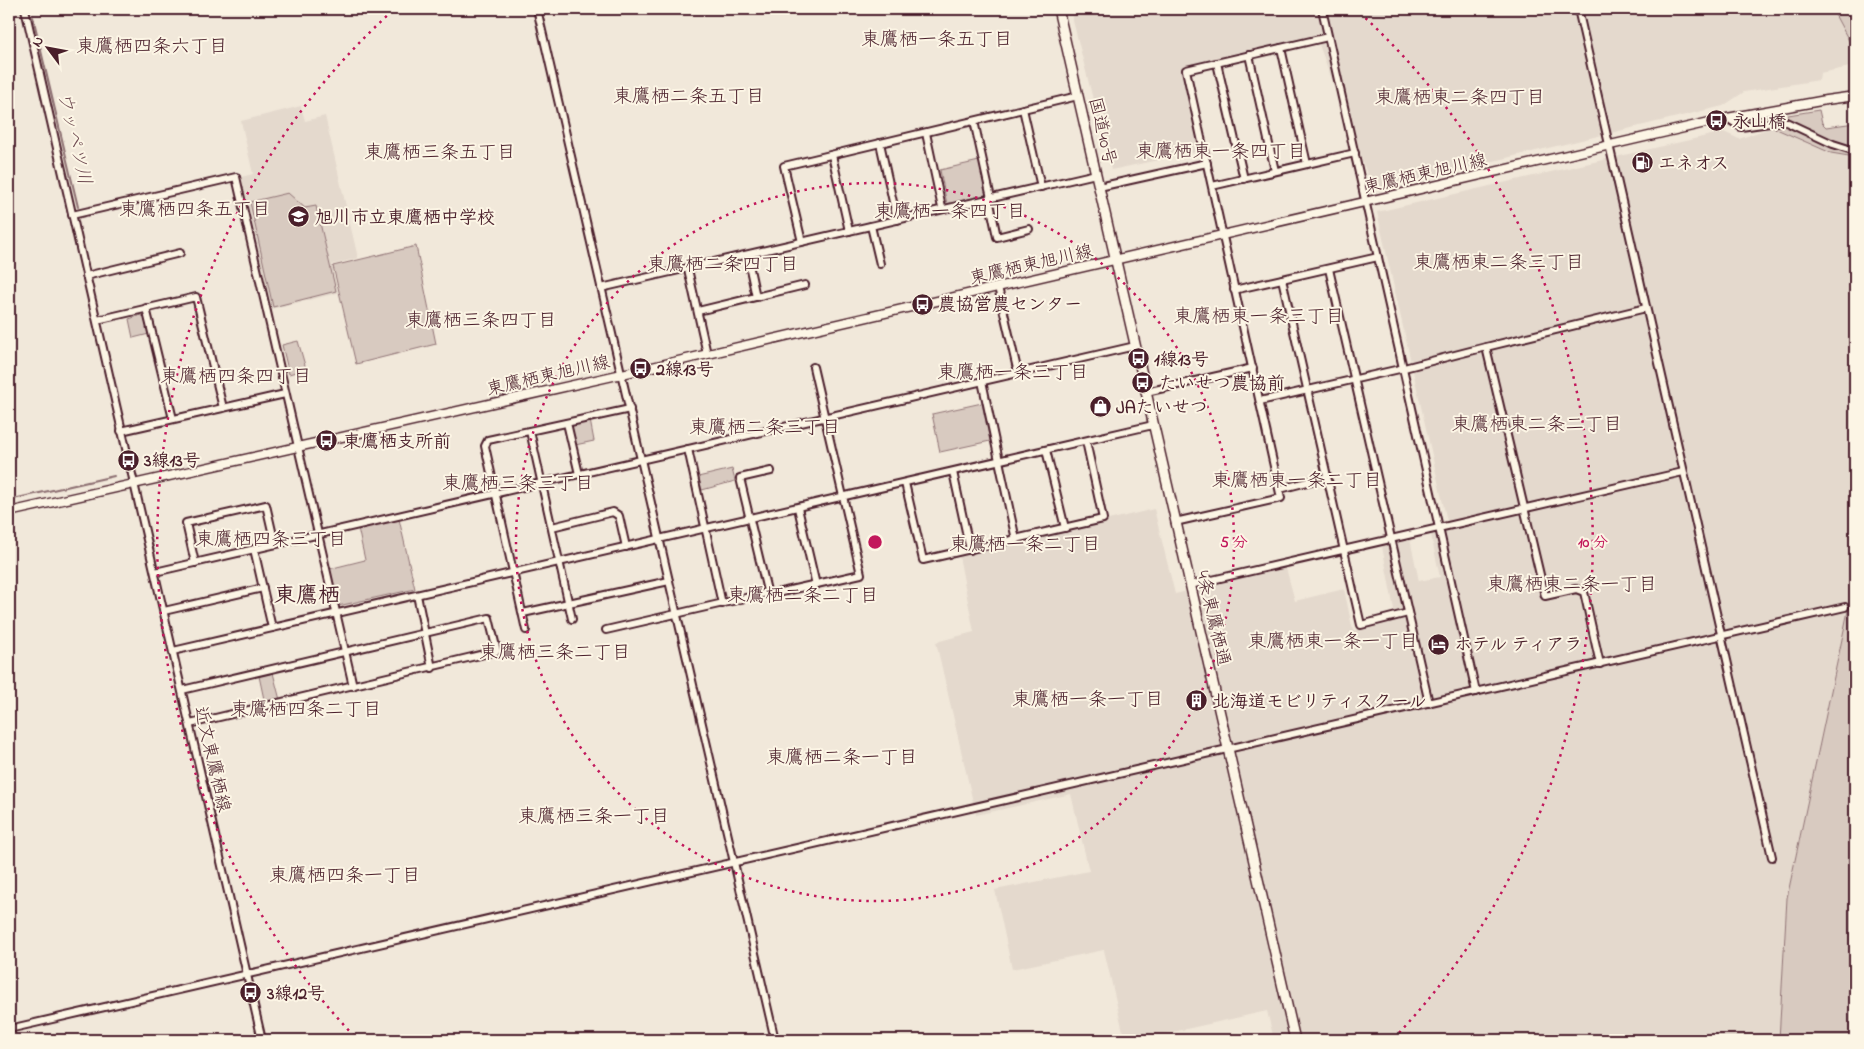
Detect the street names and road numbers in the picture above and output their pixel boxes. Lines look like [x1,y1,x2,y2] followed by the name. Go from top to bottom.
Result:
[1081,95,1122,168] street label: 国道40号
[1361,148,1490,202] street label: 東鷹栖東旭川線
[967,239,1096,293] street label: 東鷹栖東旭川線
[484,350,613,404] street label: 東鷹栖東旭川線
[1188,568,1236,669] street label: 4条東鷹栖通
[186,704,236,815] street label: 近文東鷹栖線

